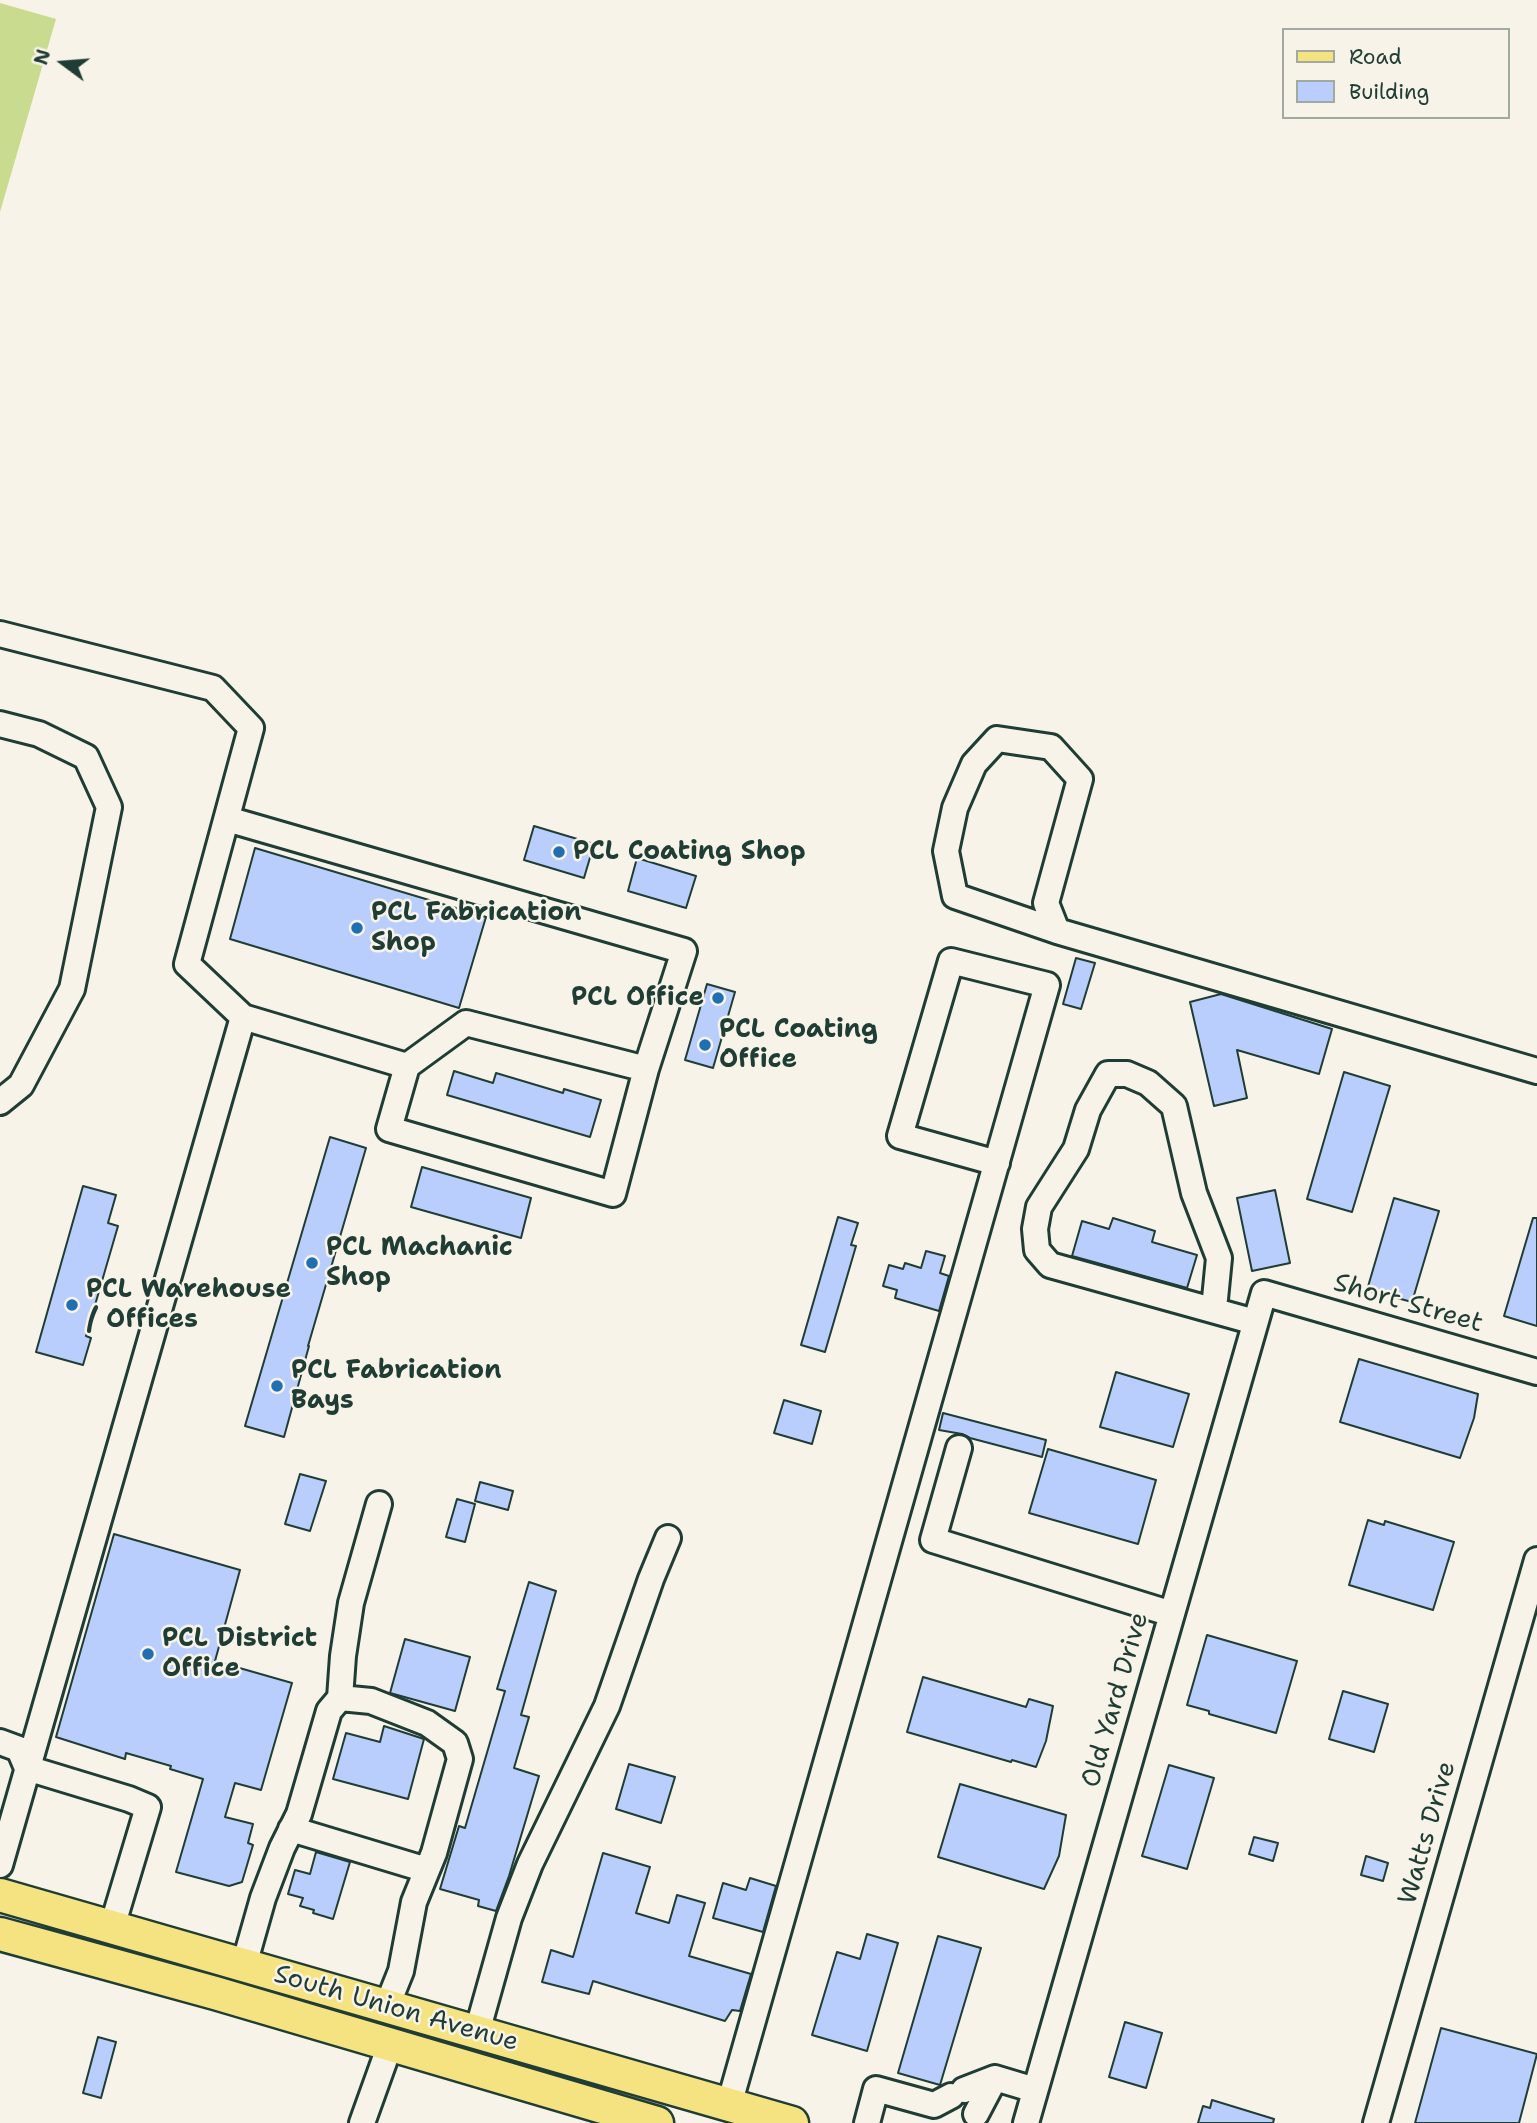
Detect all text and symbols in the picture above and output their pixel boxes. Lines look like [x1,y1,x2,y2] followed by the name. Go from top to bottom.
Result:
[28,28,98,98] north arrow
[1282,28,1509,119] legend
[1349,43,1402,71] text: Road
[28,46,56,68] text: N
[1349,78,1429,106] text: Building
[573,836,806,868] place label: PCL Coating Shop
[551,844,567,860] marker: PCL Coating Shop
[371,897,581,958] place label: PCL Fabrication Shop
[349,920,365,936] marker: PCL Fabrication Shop
[571,982,704,1014] place label: PCL Office
[710,990,726,1006] marker: PCL Office
[719,1014,878,1076] place label: PCL Coating Office
[697,1037,713,1053] marker: PCL Coating Office
[326,1232,513,1294] place label: PCL Machanic Shop
[304,1255,320,1271] marker: PCL Machanic Shop
[1330,1268,1486,1340] street label: Short Street
[86,1274,291,1336] place label: PCL Warehouse / Offices
[64,1297,80,1313] marker: PCL Warehouse / Offices
[291,1355,501,1416] place label: PCL Fabrication Bays
[269,1378,285,1394] marker: PCL Fabrication Bays
[1076,1609,1156,1791] street label: Old Yard Drive
[162,1623,317,1684] place label: PCL District Office
[140,1646,156,1662] marker: PCL District Office
[1393,1758,1463,1908] street label: Watts Drive
[270,1959,522,2059] street label: South Union Avenue

